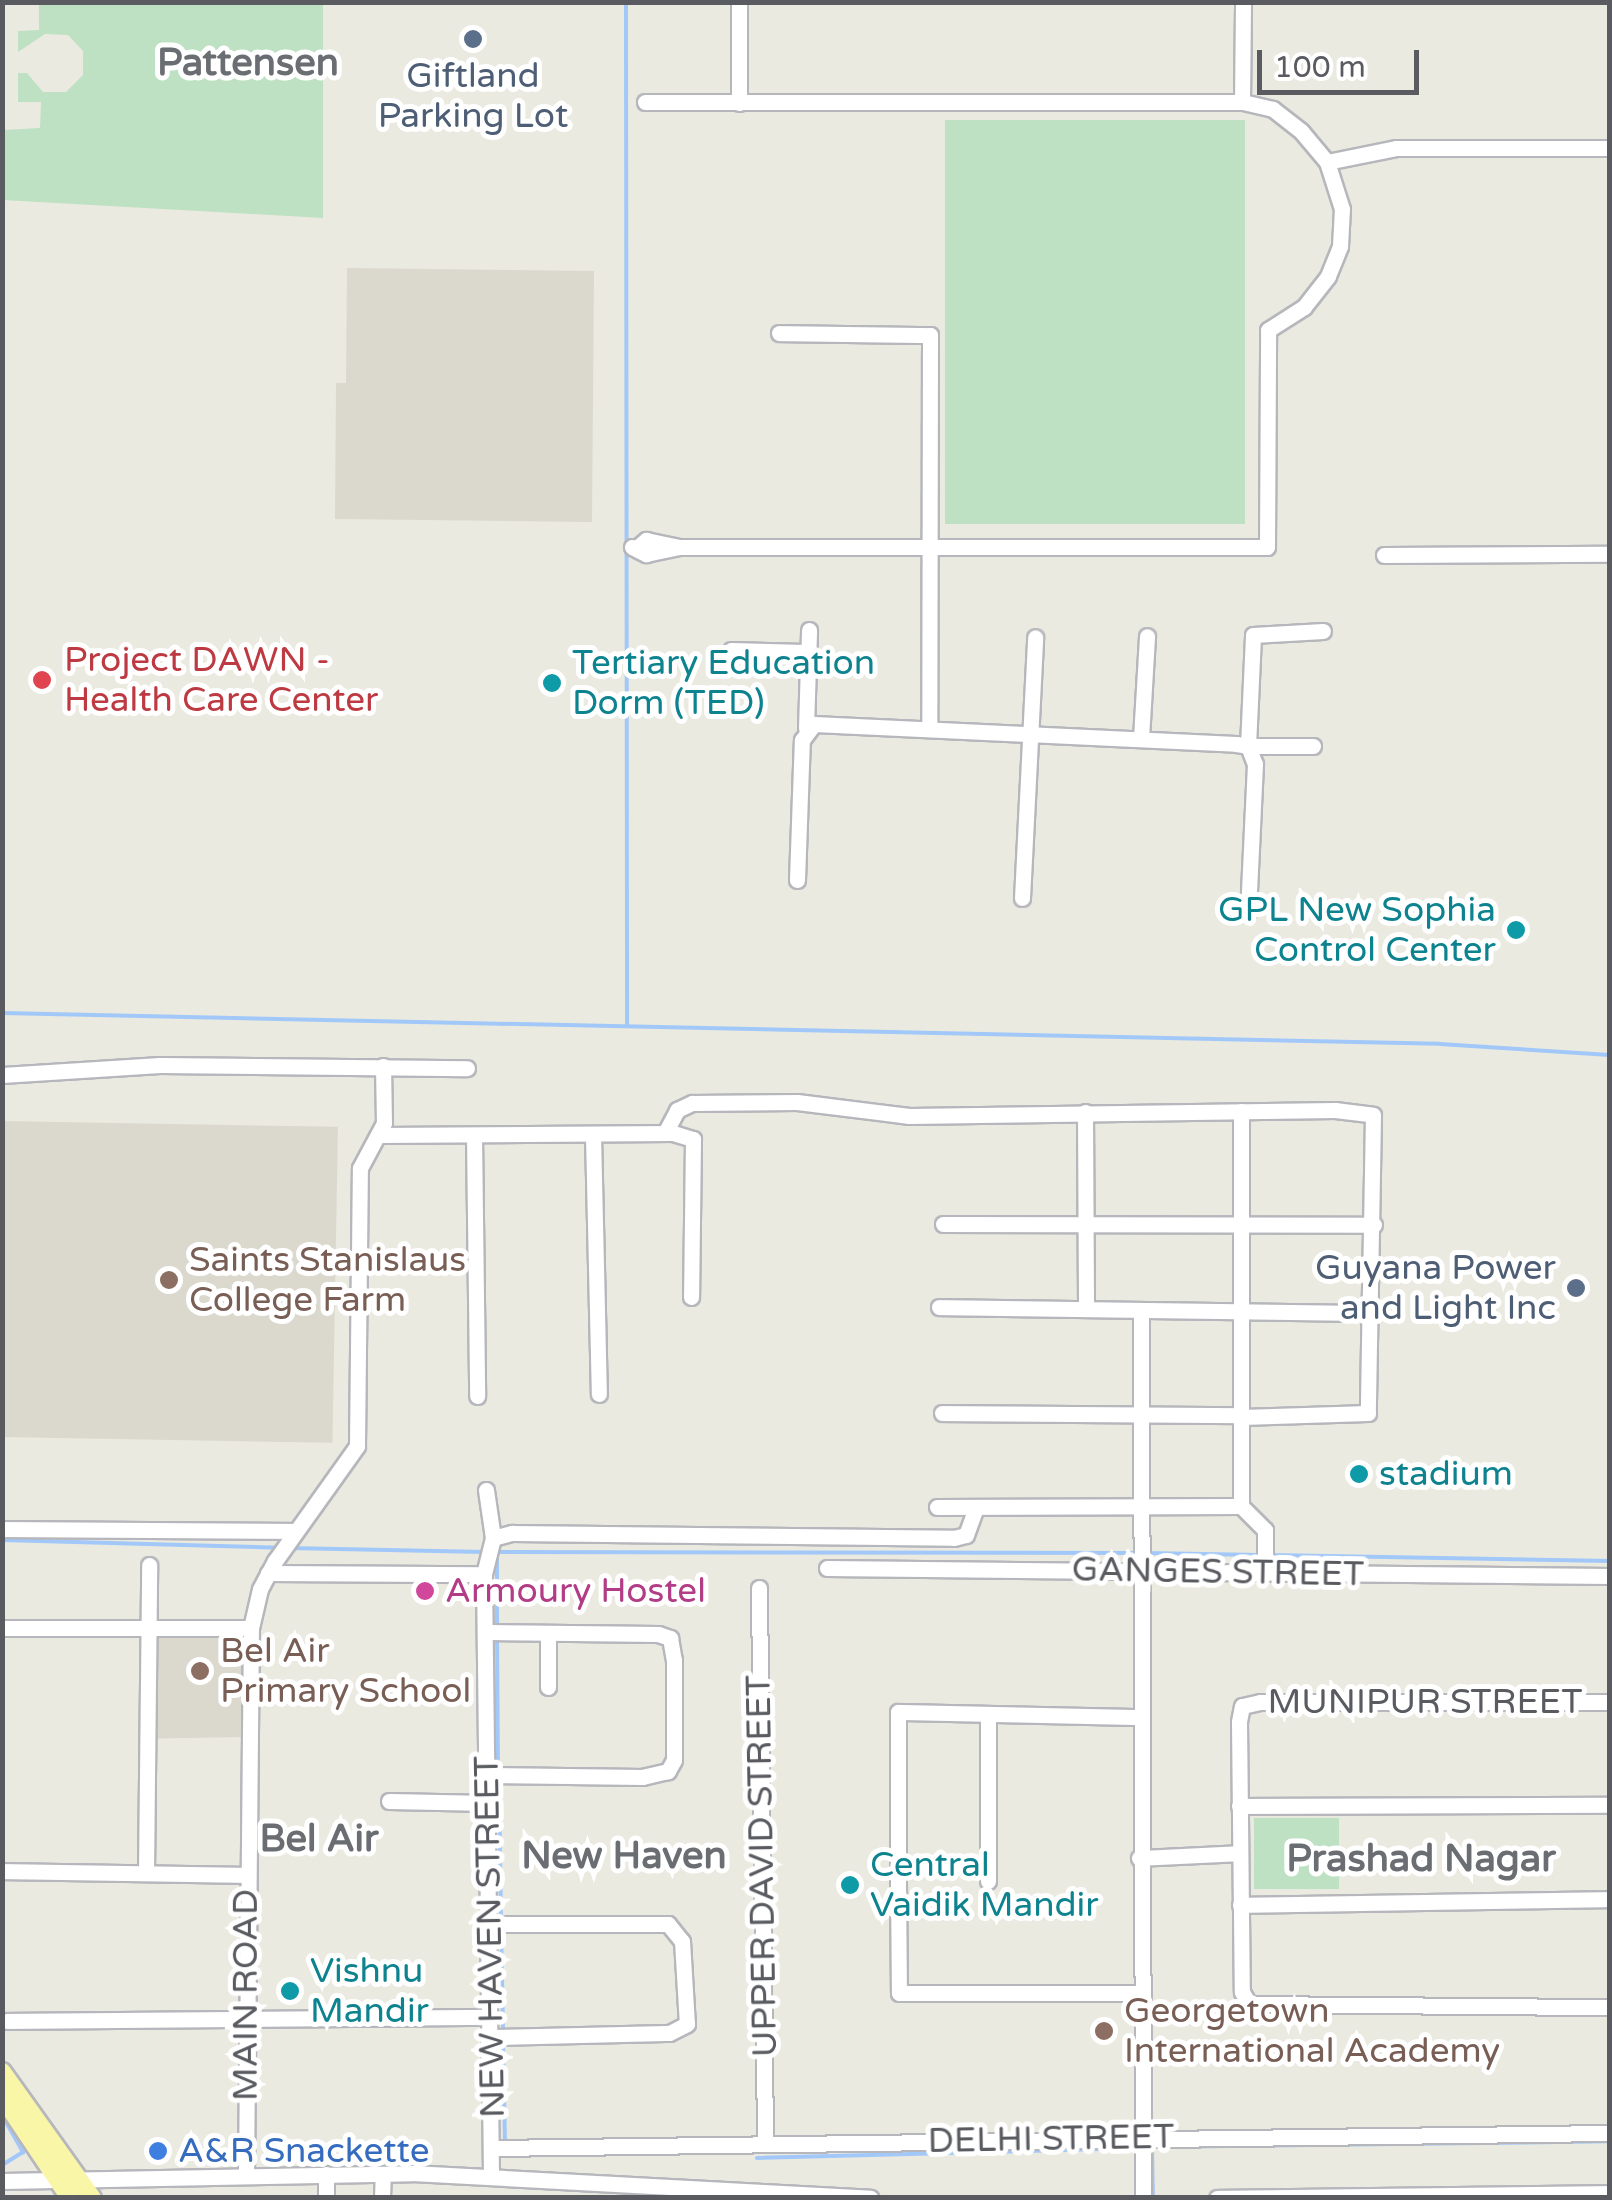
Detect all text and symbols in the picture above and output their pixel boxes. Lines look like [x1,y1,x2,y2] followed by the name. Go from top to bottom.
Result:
[462,28,484,50] marker: Giftland Parking Lot
[1262,30,1424,92] scale bar
[157,41,339,87] district label: Pattensen
[1274,49,1366,86] text: 100 m
[378,55,568,137] place label: Giftland Parking Lot
[64,639,379,721] place label: Project DAWN - Health Care Center
[572,642,875,724] place label: Tertiary Education Dorm (TED)
[29,667,55,693] marker: Project DAWN - Health Care Center
[541,672,563,694] marker: Tertiary Education Dorm (TED)
[1218,889,1496,971] place label: GPL New Sophia Control Center
[1505,919,1527,941] marker: GPL New Sophia Control Center
[189,1239,466,1321] place label: Saints Stanislaus College Farm
[1315,1247,1556,1329] place label: Guyana Power and Light Inc
[158,1269,180,1291] marker: Saints Stanislaus College Farm
[1565,1277,1587,1299] marker: Guyana Power and Light Inc
[1379,1453,1513,1495] place label: stadium
[1348,1463,1370,1485] marker: stadium
[1071,1548,1365,1596] street label: GANGES STREET
[445,1570,706,1612] place label: Armoury Hostel
[414,1580,436,1602] marker: Armoury Hostel
[220,1630,471,1712] place label: Bel Air Primary School
[189,1660,211,1682] marker: Bel Air Primary School
[738,1674,786,2058] street label: UPPER DAVID STREET
[1268,1681,1582,1723] street label: MUNIPUR STREET
[466,1756,514,2118] street label: NEW HAVEN STREET
[259,1817,379,1863] district label: Bel Air
[521,1834,727,1880] district label: New Haven
[1286,1837,1556,1883] district label: Prashad Nagar
[870,1844,1099,1926] place label: Central Vaidik Mandir
[839,1874,861,1896] marker: Central Vaidik Mandir
[225,1889,267,2101] street label: MAIN ROAD
[310,1950,429,2032] place label: Vishnu Mandir
[279,1980,301,2002] marker: Vishnu Mandir
[1124,1990,1500,2072] place label: Georgetown International Academy
[1093,2020,1115,2042] marker: Georgetown International Academy
[927,2116,1175,2162] street label: DELHI STREET
[178,2130,430,2172] place label: A&R Snackette
[147,2140,169,2162] marker: A&R Snackette

